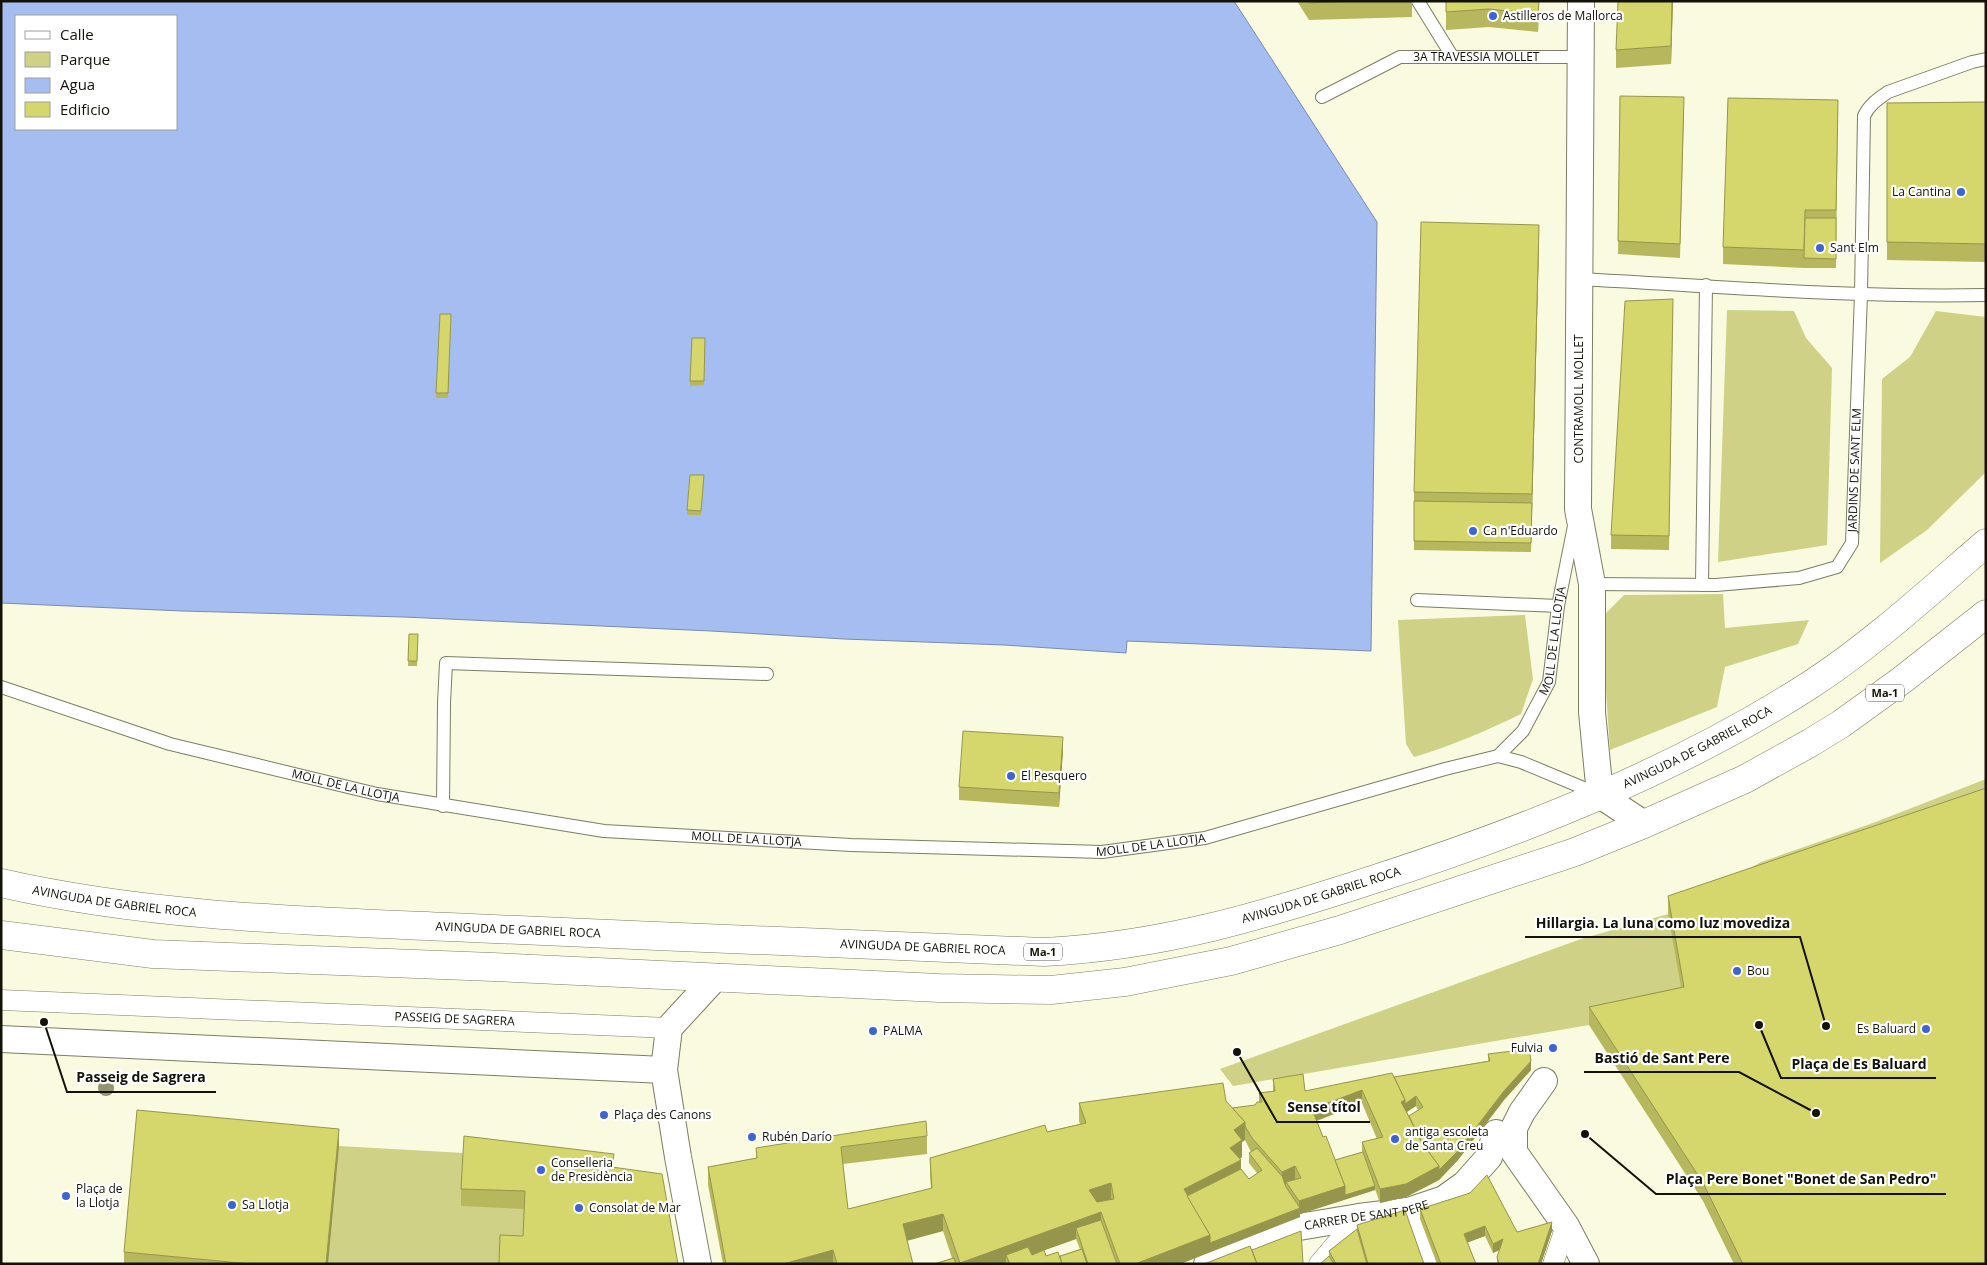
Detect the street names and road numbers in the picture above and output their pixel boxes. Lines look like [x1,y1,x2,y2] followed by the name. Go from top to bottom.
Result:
[1413,48,1540,65] street label: 3A TRAVESSIA MOLLET
[1570,334,1587,464] street label: CONTRAMOLL MOLLET
[1843,408,1865,534] street label: JARDINS DE SANT ELM
[1534,584,1570,698] street label: MOLL DE LA LLOTJA
[1866,684,1904,701] road number: Ma-1
[1620,701,1775,792] street label: AVINGUDA DE GABRIEL ROCA
[290,765,402,806] street label: MOLL DE LA LLOTJA
[691,827,803,850] street label: MOLL DE LA LLOTJA
[1096,829,1207,860] street label: MOLL DE LA LLOTJA
[1240,862,1403,927] street label: AVINGUDA DE GABRIEL ROCA
[31,881,198,921] street label: AVINGUDA DE GABRIEL ROCA
[435,917,602,942] street label: AVINGUDA DE GABRIEL ROCA
[840,935,1006,959] street label: AVINGUDA DE GABRIEL ROCA
[1024,944,1062,960] road number: Ma-1
[394,1007,516,1030] street label: PASSEIG DE SAGRERA
[1303,1196,1431,1234] street label: CARRER DE SANT PERE

